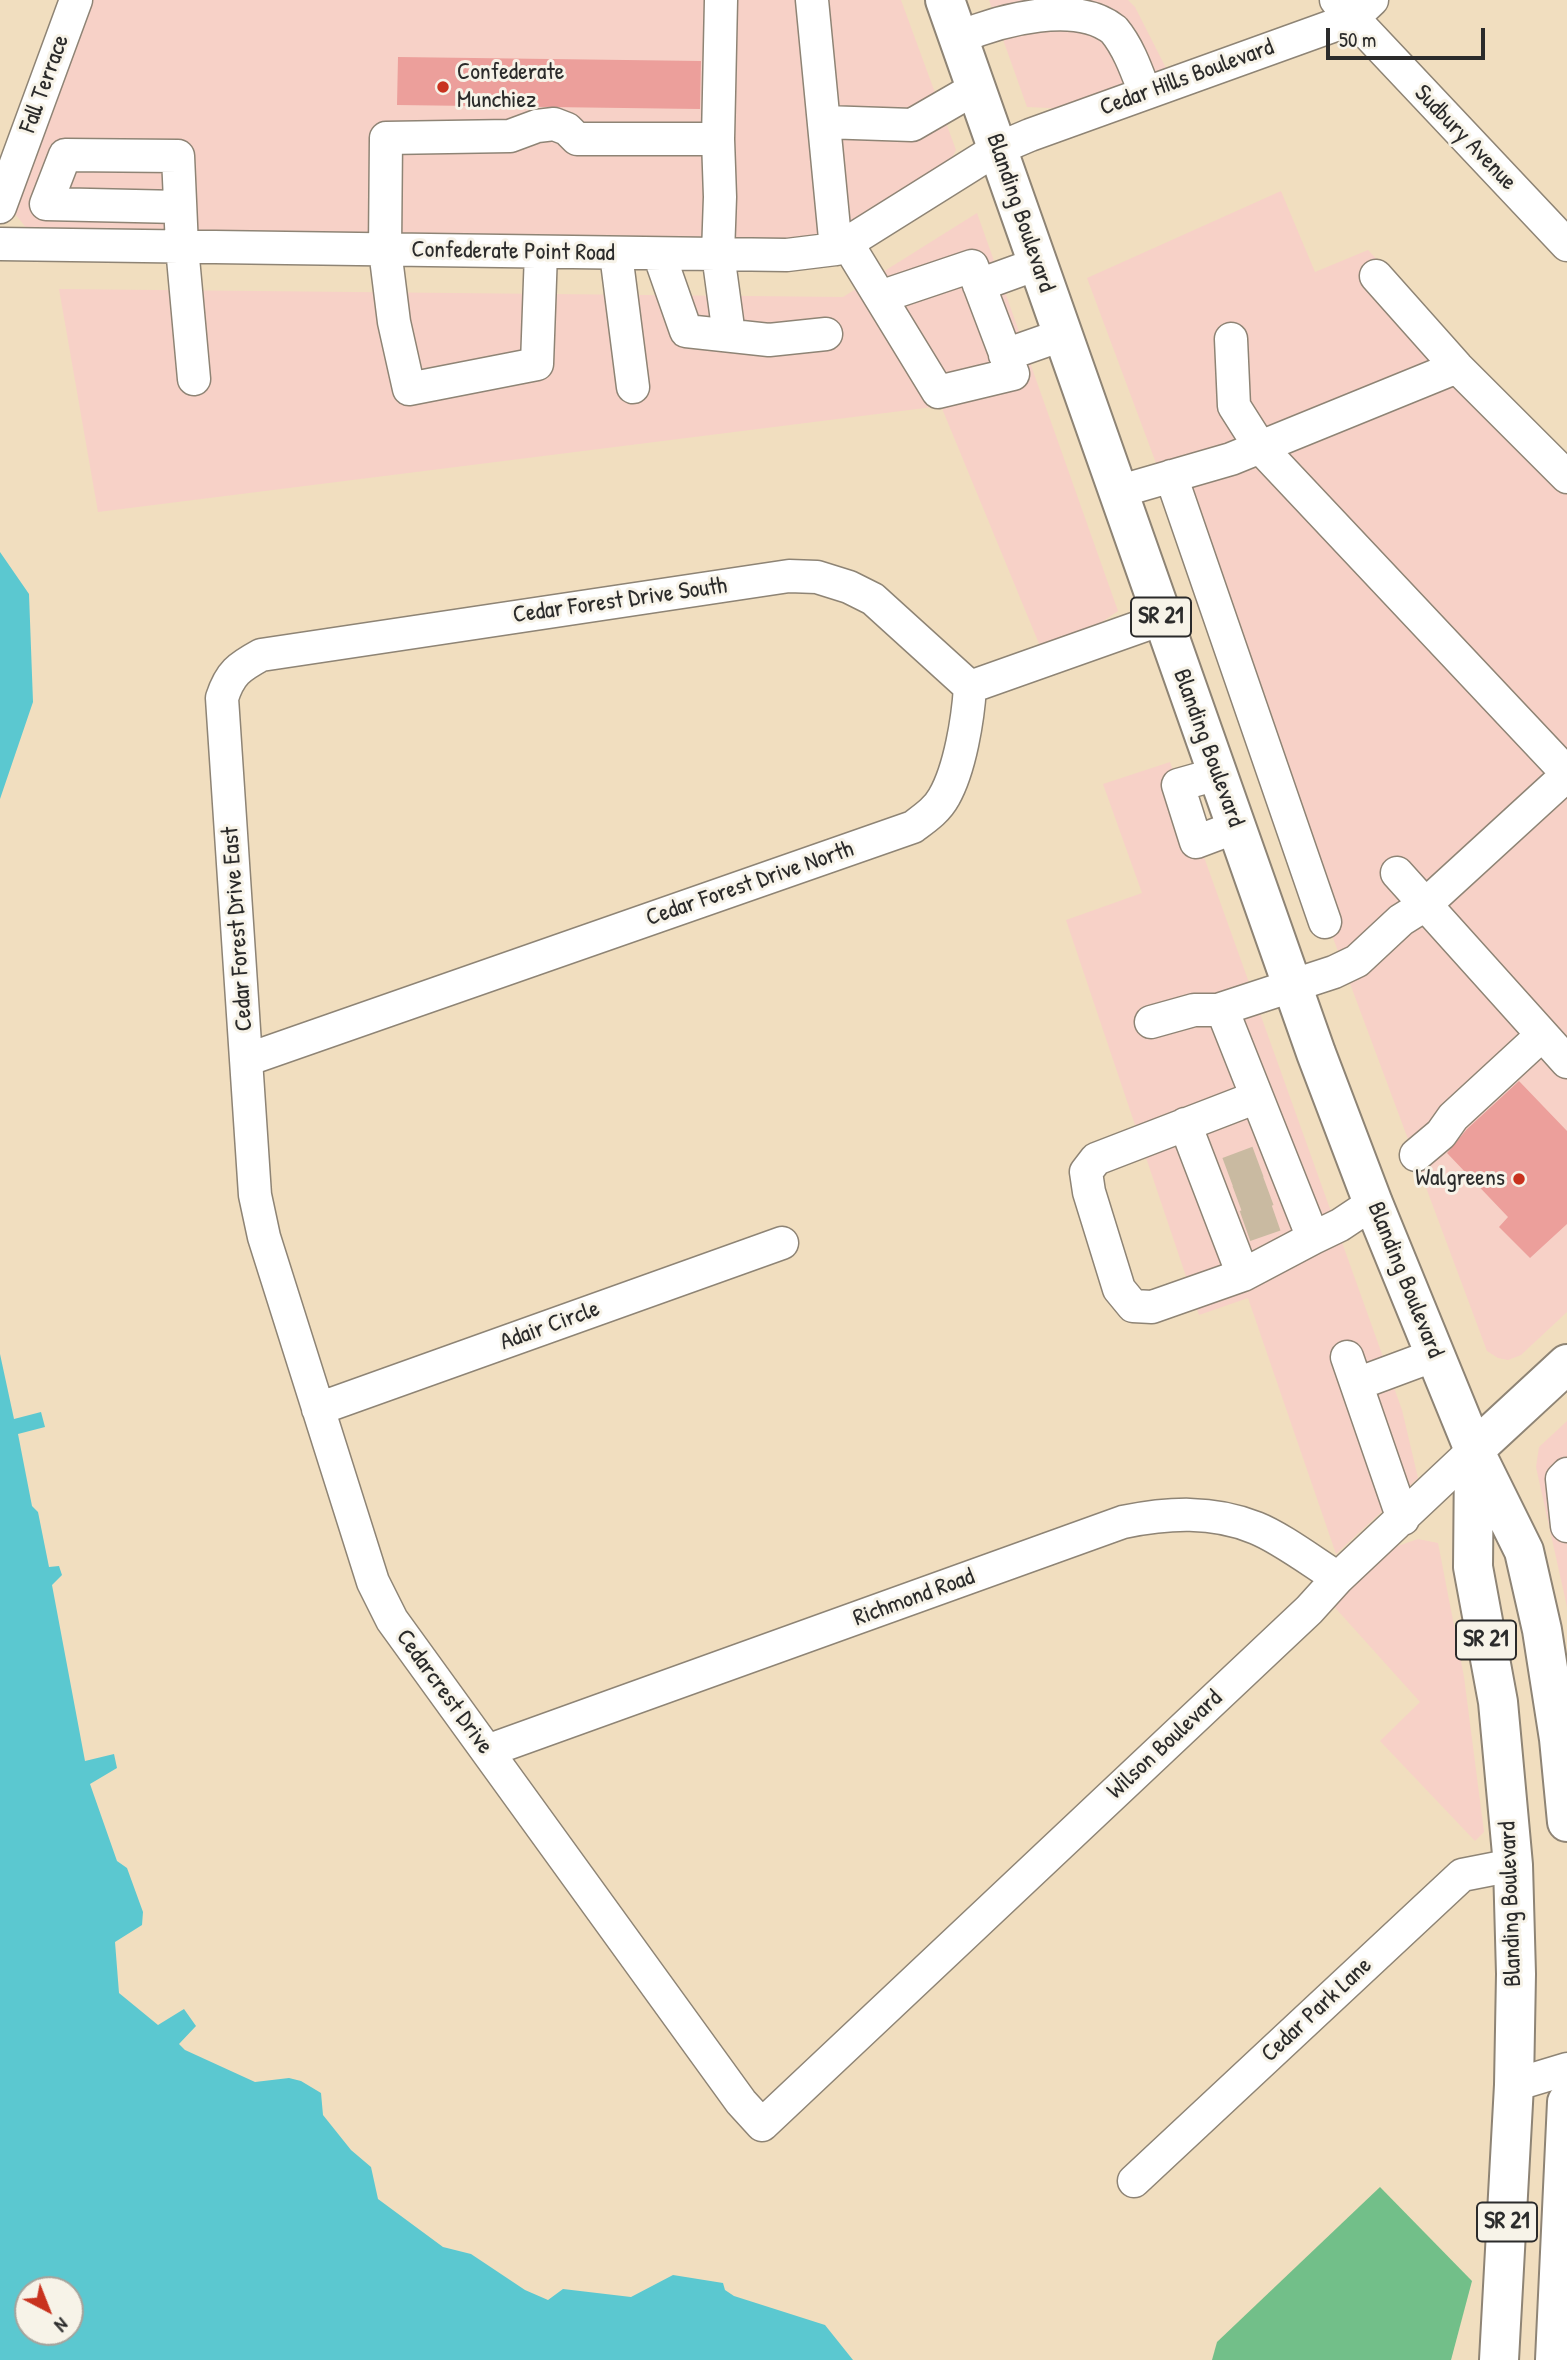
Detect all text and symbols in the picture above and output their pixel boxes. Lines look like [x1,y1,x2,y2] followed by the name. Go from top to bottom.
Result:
[1329,14,1488,58] scale bar
[1339,25,1376,54] text: 50 m
[14,31,76,137] street label: Fall Terrace
[1096,33,1278,123] street label: Cedar Hills Boulevard
[457,59,564,115] place label: Confederate Munchiez
[435,79,451,95] marker: Confederate Munchiez
[1408,79,1522,197] street label: Sudbury Avenue
[979,130,1061,296] street label: Blanding Boulevard
[411,236,615,268] street label: Confederate Point Road
[511,572,729,630] street label: Cedar Forest Drive South
[1131,597,1191,636] road number: SR 21
[1166,665,1250,831] street label: Blanding Boulevard
[216,826,260,1032] street label: Cedar Forest Drive East
[643,835,857,933] street label: Cedar Forest Drive North
[1415,1165,1505,1193] place label: Walgreens
[1511,1171,1527,1187] marker: Walgreens
[1361,1198,1449,1362] street label: Blanding Boulevard
[496,1295,604,1357] street label: Adair Circle
[850,1563,978,1633] street label: Richmond Road
[1456,1620,1516,1660] road number: SR 21
[389,1624,499,1760] street label: Cedarcrest Drive
[1101,1684,1229,1806] street label: Wilson Boulevard
[1494,1821,1528,1987] street label: Blanding Boulevard
[1256,1952,1378,2068] street label: Cedar Park Lane
[1477,2202,1537,2242] road number: SR 21
[14,2276,84,2346] north arrow
[49,2312,74,2338] text: N

